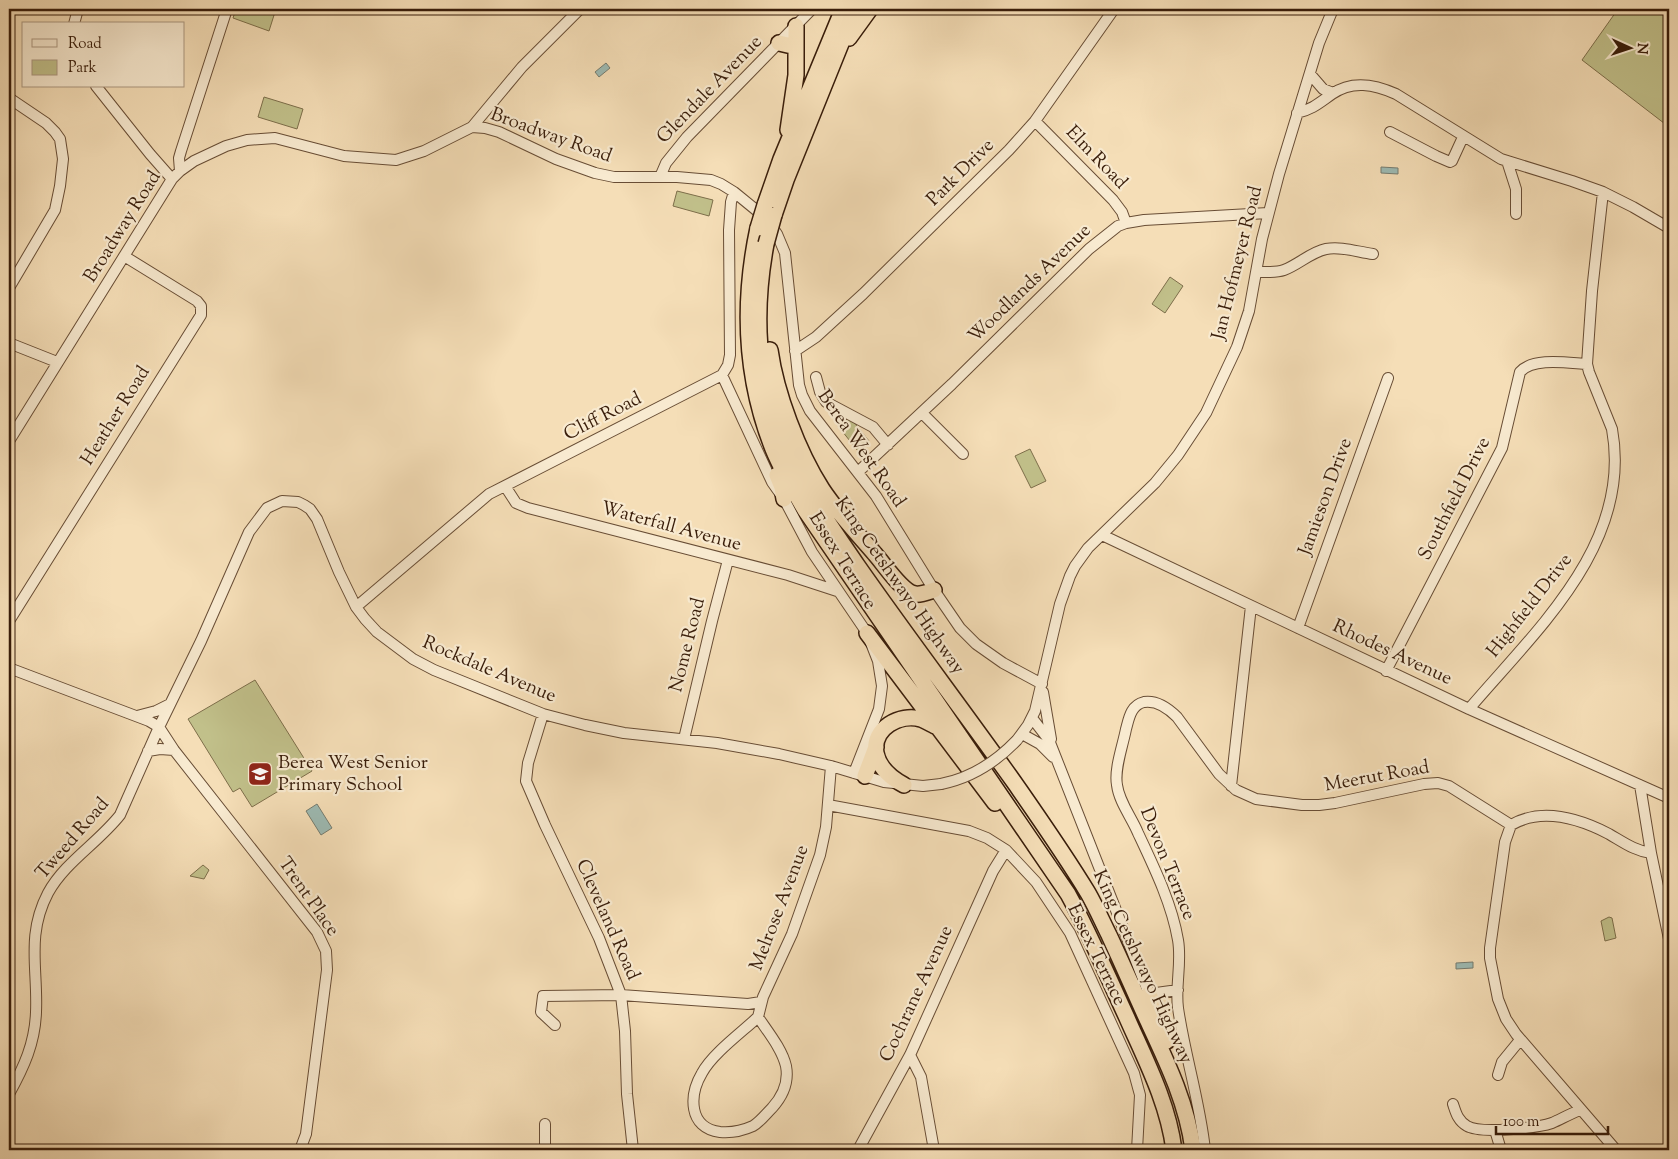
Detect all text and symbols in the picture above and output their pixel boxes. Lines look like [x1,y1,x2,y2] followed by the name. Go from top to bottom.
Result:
[22,22,185,88] legend
[1606,22,1656,72] north arrow
[651,30,769,150] street label: Glendale Avenue
[68,34,102,55] text: Road
[1631,42,1651,55] text: N
[68,58,97,79] text: Park
[486,102,616,171] street label: Broadway Road
[1059,120,1133,196] street label: Elm Road
[921,133,1001,213] street label: Park Drive
[78,166,168,288] street label: Broadway Road
[1206,183,1270,344] street label: Jan Hofmeyer Road
[962,218,1098,350] street label: Woodlands Avenue
[75,361,157,471] street label: Heather Road
[810,385,912,514] street label: Berea West Road
[559,386,647,448] street label: Cliff Road
[1412,433,1498,565] street label: Southfield Drive
[1292,434,1360,560] street label: Jamieson Drive
[827,492,971,681] street label: King Cetshwayo Highway
[598,495,744,559] street label: Waterfall Avenue
[801,507,883,615] street label: Essex Terrace
[1481,548,1579,664] street label: Highfield Drive
[663,595,713,695] street label: Nome Road
[1328,613,1456,693] street label: Rhodes Avenue
[418,630,560,710] street label: Rockdale Avenue
[278,750,428,799] place label: Berea West Senior Primary School
[1322,754,1432,800] street label: Meerut Road
[247,761,273,787] school or university icon: Berea West Senior Primary School
[30,792,116,886] street label: Tweed Road
[1132,804,1202,925] street label: Devon Terrace
[744,841,816,975] street label: Melrose Avenue
[271,852,345,942] street label: Trent Place
[568,855,646,985] street label: Cleveland Road
[1085,866,1199,1069] street label: King Cetshwayo Highway
[1060,900,1132,1011] street label: Essex Terrace
[874,921,961,1067] street label: Cochrane Avenue
[1496,1104,1608,1136] scale bar
[1503,1112,1540,1133] text: 100 m

